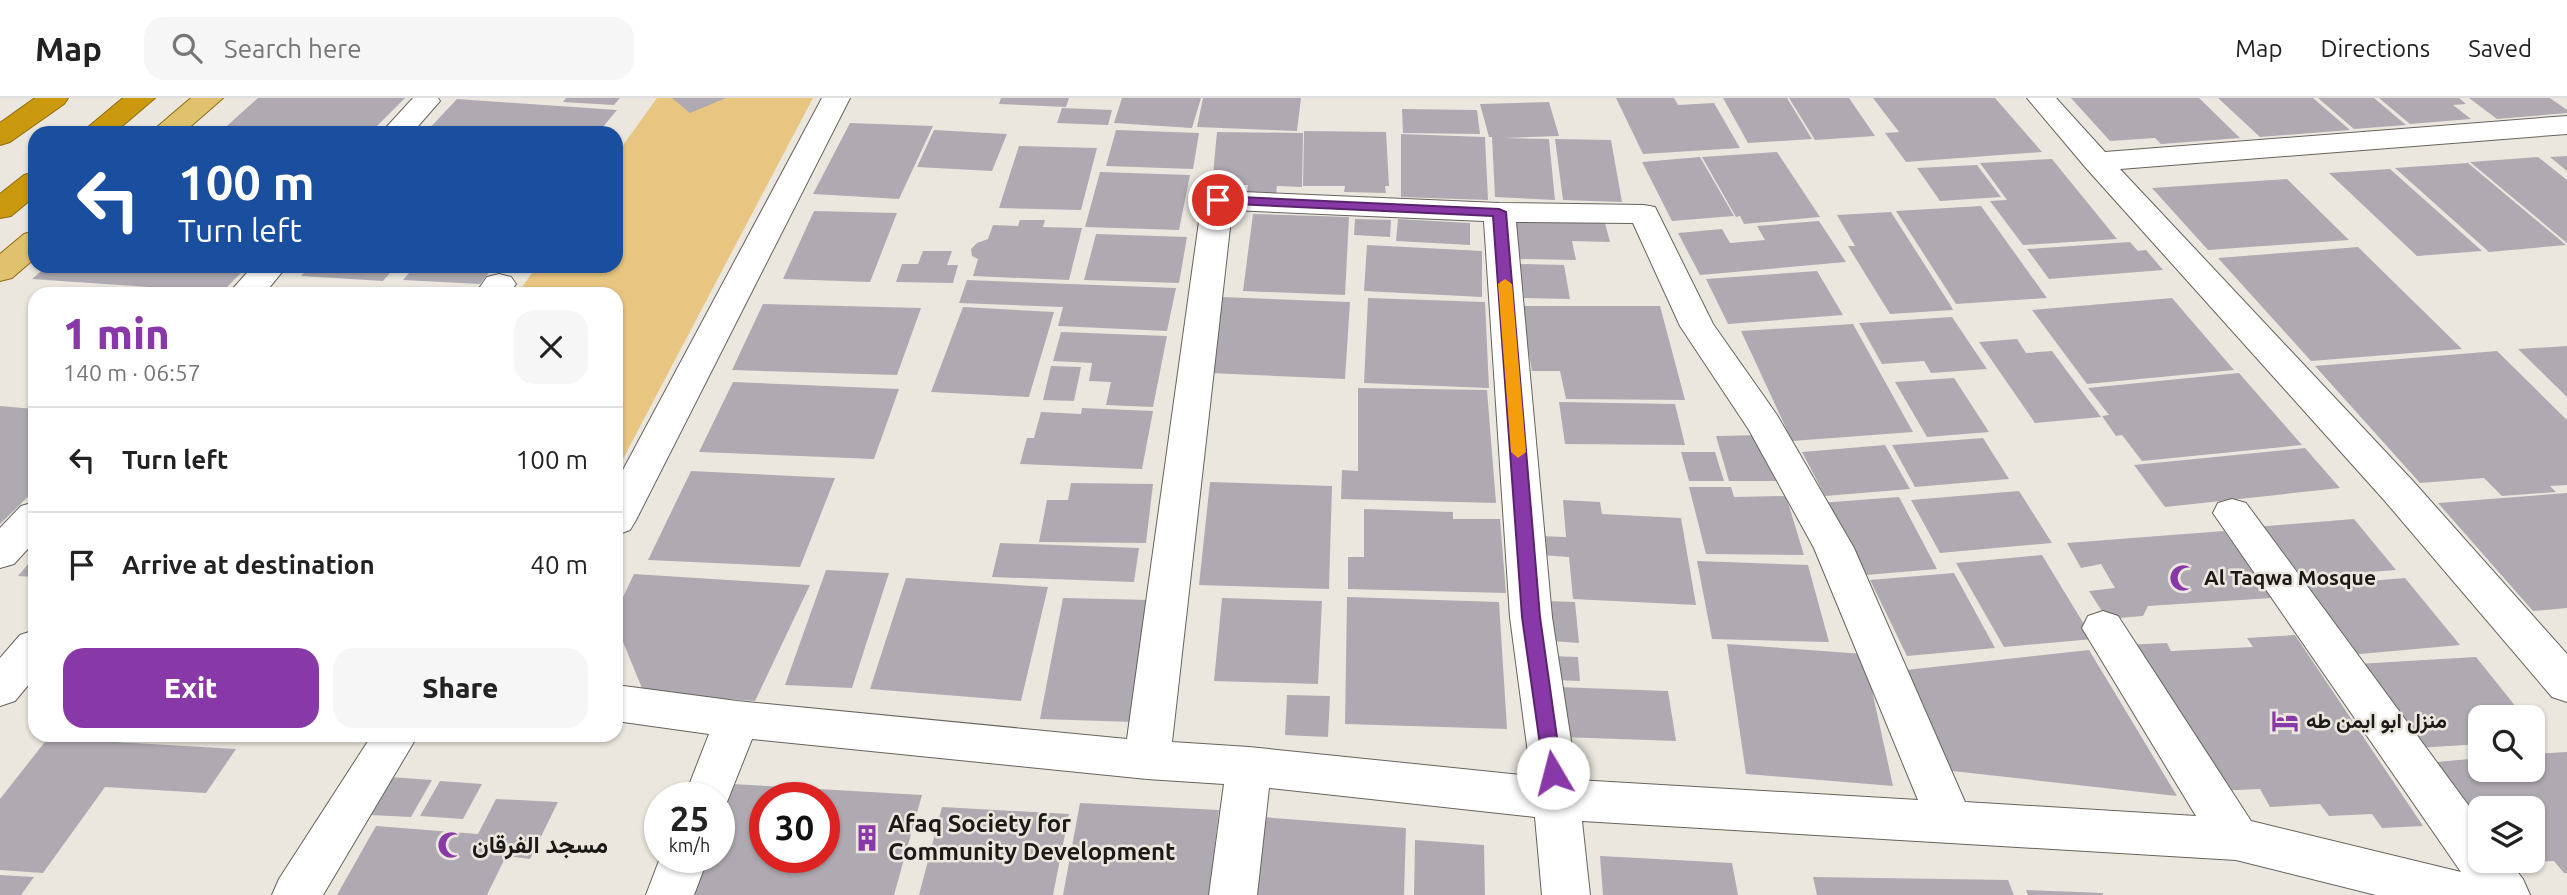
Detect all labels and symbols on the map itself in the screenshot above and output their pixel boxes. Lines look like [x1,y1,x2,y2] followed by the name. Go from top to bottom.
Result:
[1188,170,1248,230] pin
[2168,563,2198,593] mosque icon: Al Taqwa Mosque
[2204,565,2376,589] place label: Al Taqwa Mosque
[2270,706,2300,736] hotel icon: منزل ابو ايمن طه
[2306,708,2447,734] place label: منزل ابو ايمن طه
[1516,736,1590,810] position arrow
[749,782,840,873] speed limit sign: 30
[888,810,1175,865] place label: Afaq Society for Community Development
[852,823,882,853] building icon: Afaq Society for Community Development
[436,830,466,860] mosque icon: مسجد الفرقان
[472,831,608,860] place label: مسجد الفرقان

